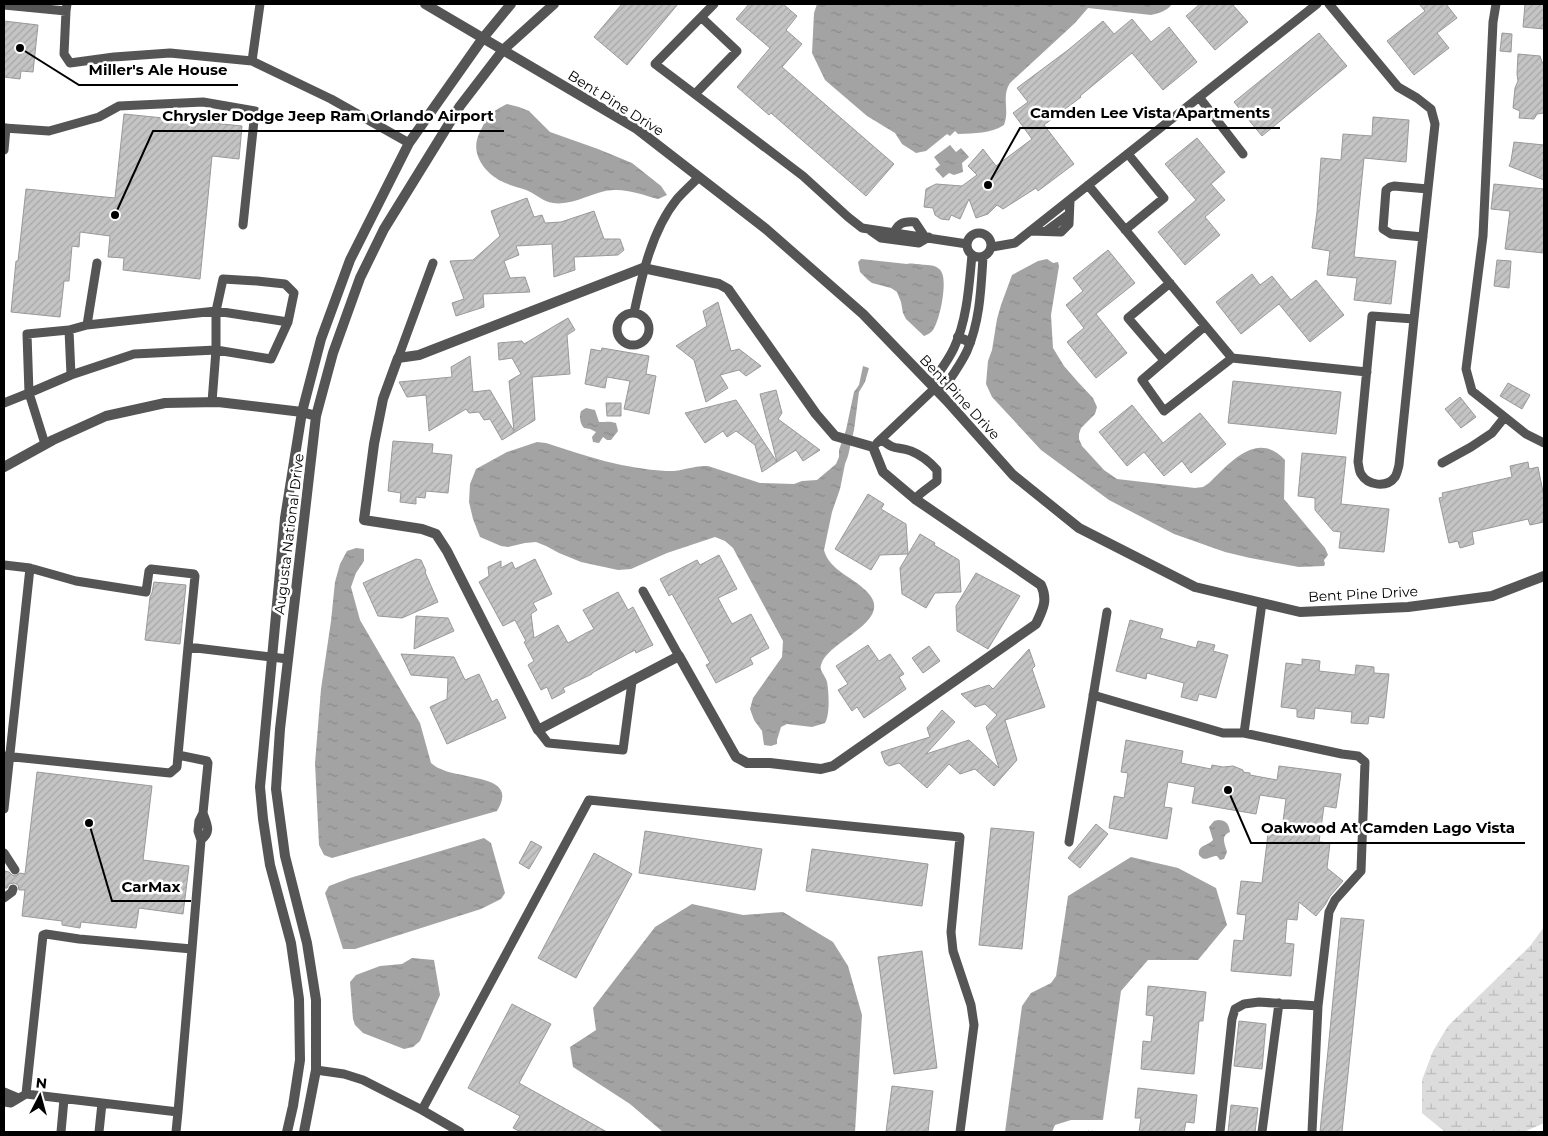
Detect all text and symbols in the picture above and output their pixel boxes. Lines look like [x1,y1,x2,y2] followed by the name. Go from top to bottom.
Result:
[79,55,238,85] callout: Miller's Ale House
[89,60,227,79] text: Miller's Ale House
[565,66,667,140] street label: Bent Pine Drive
[1020,98,1280,128] callout: Camden Lee Vista Apartments
[153,101,504,131] callout: Chrysler Dodge Jeep Ram Orlando Airport
[1030,103,1270,122] text: Camden Lee Vista Apartments
[162,106,494,125] text: Chrysler Dodge Jeep Ram Orlando Airport
[916,351,1004,443] street label: Bent Pine Drive
[270,452,308,616] street label: Augusta National Drive
[1308,582,1418,606] street label: Bent Pine Drive
[1251,813,1525,843] callout: Oakwood At Camden Lago Vista
[1261,818,1515,837] text: Oakwood At Camden Lago Vista
[112,871,191,901] callout: CarMax
[122,877,181,896] text: CarMax
[15,1071,65,1121] north arrow
[35,1074,48,1093] text: N

